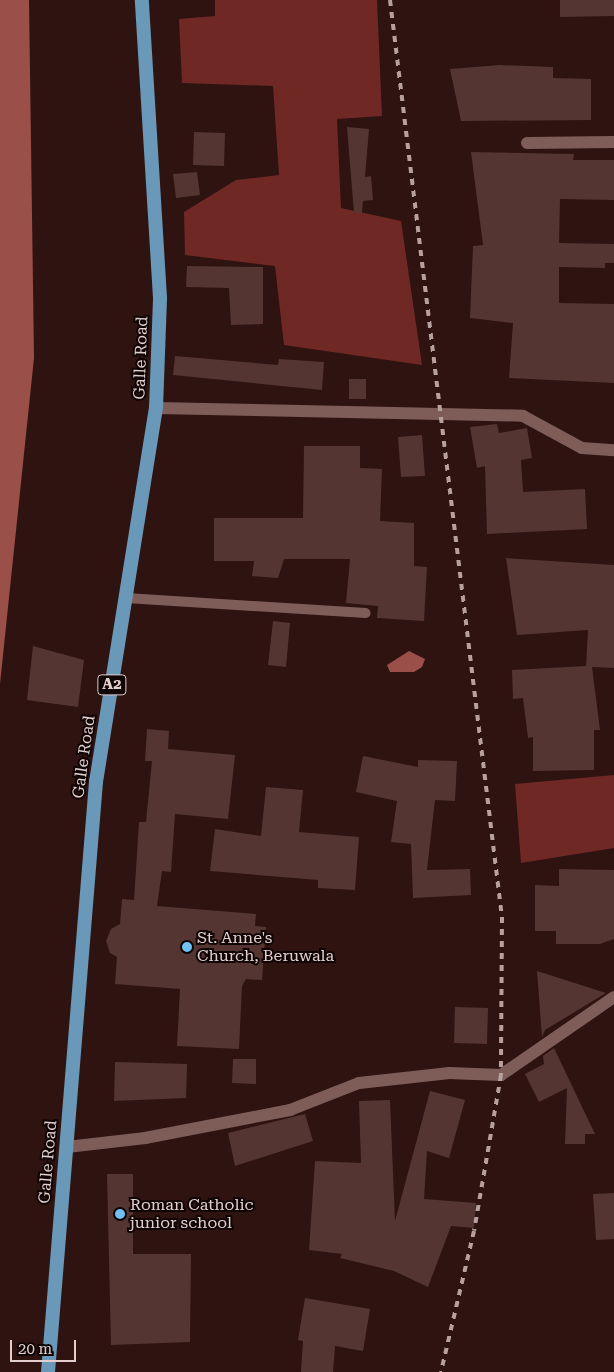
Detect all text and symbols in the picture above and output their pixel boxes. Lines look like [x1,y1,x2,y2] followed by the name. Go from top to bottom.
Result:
[130,316,152,400] street label: Galle Road
[97,672,127,698] road number: A2
[69,714,99,800] street label: Galle Road
[197,928,334,966] place label: St. Anne's Church, Beruwala
[181,941,193,953] marker: St. Anne's Church, Beruwala
[35,1120,61,1204] street label: Galle Road
[130,1195,253,1233] place label: Roman Catholic junior school
[114,1208,126,1220] marker: Roman Catholic junior school
[12,1330,79,1362] scale bar
[18,1340,52,1358] text: 20 m

